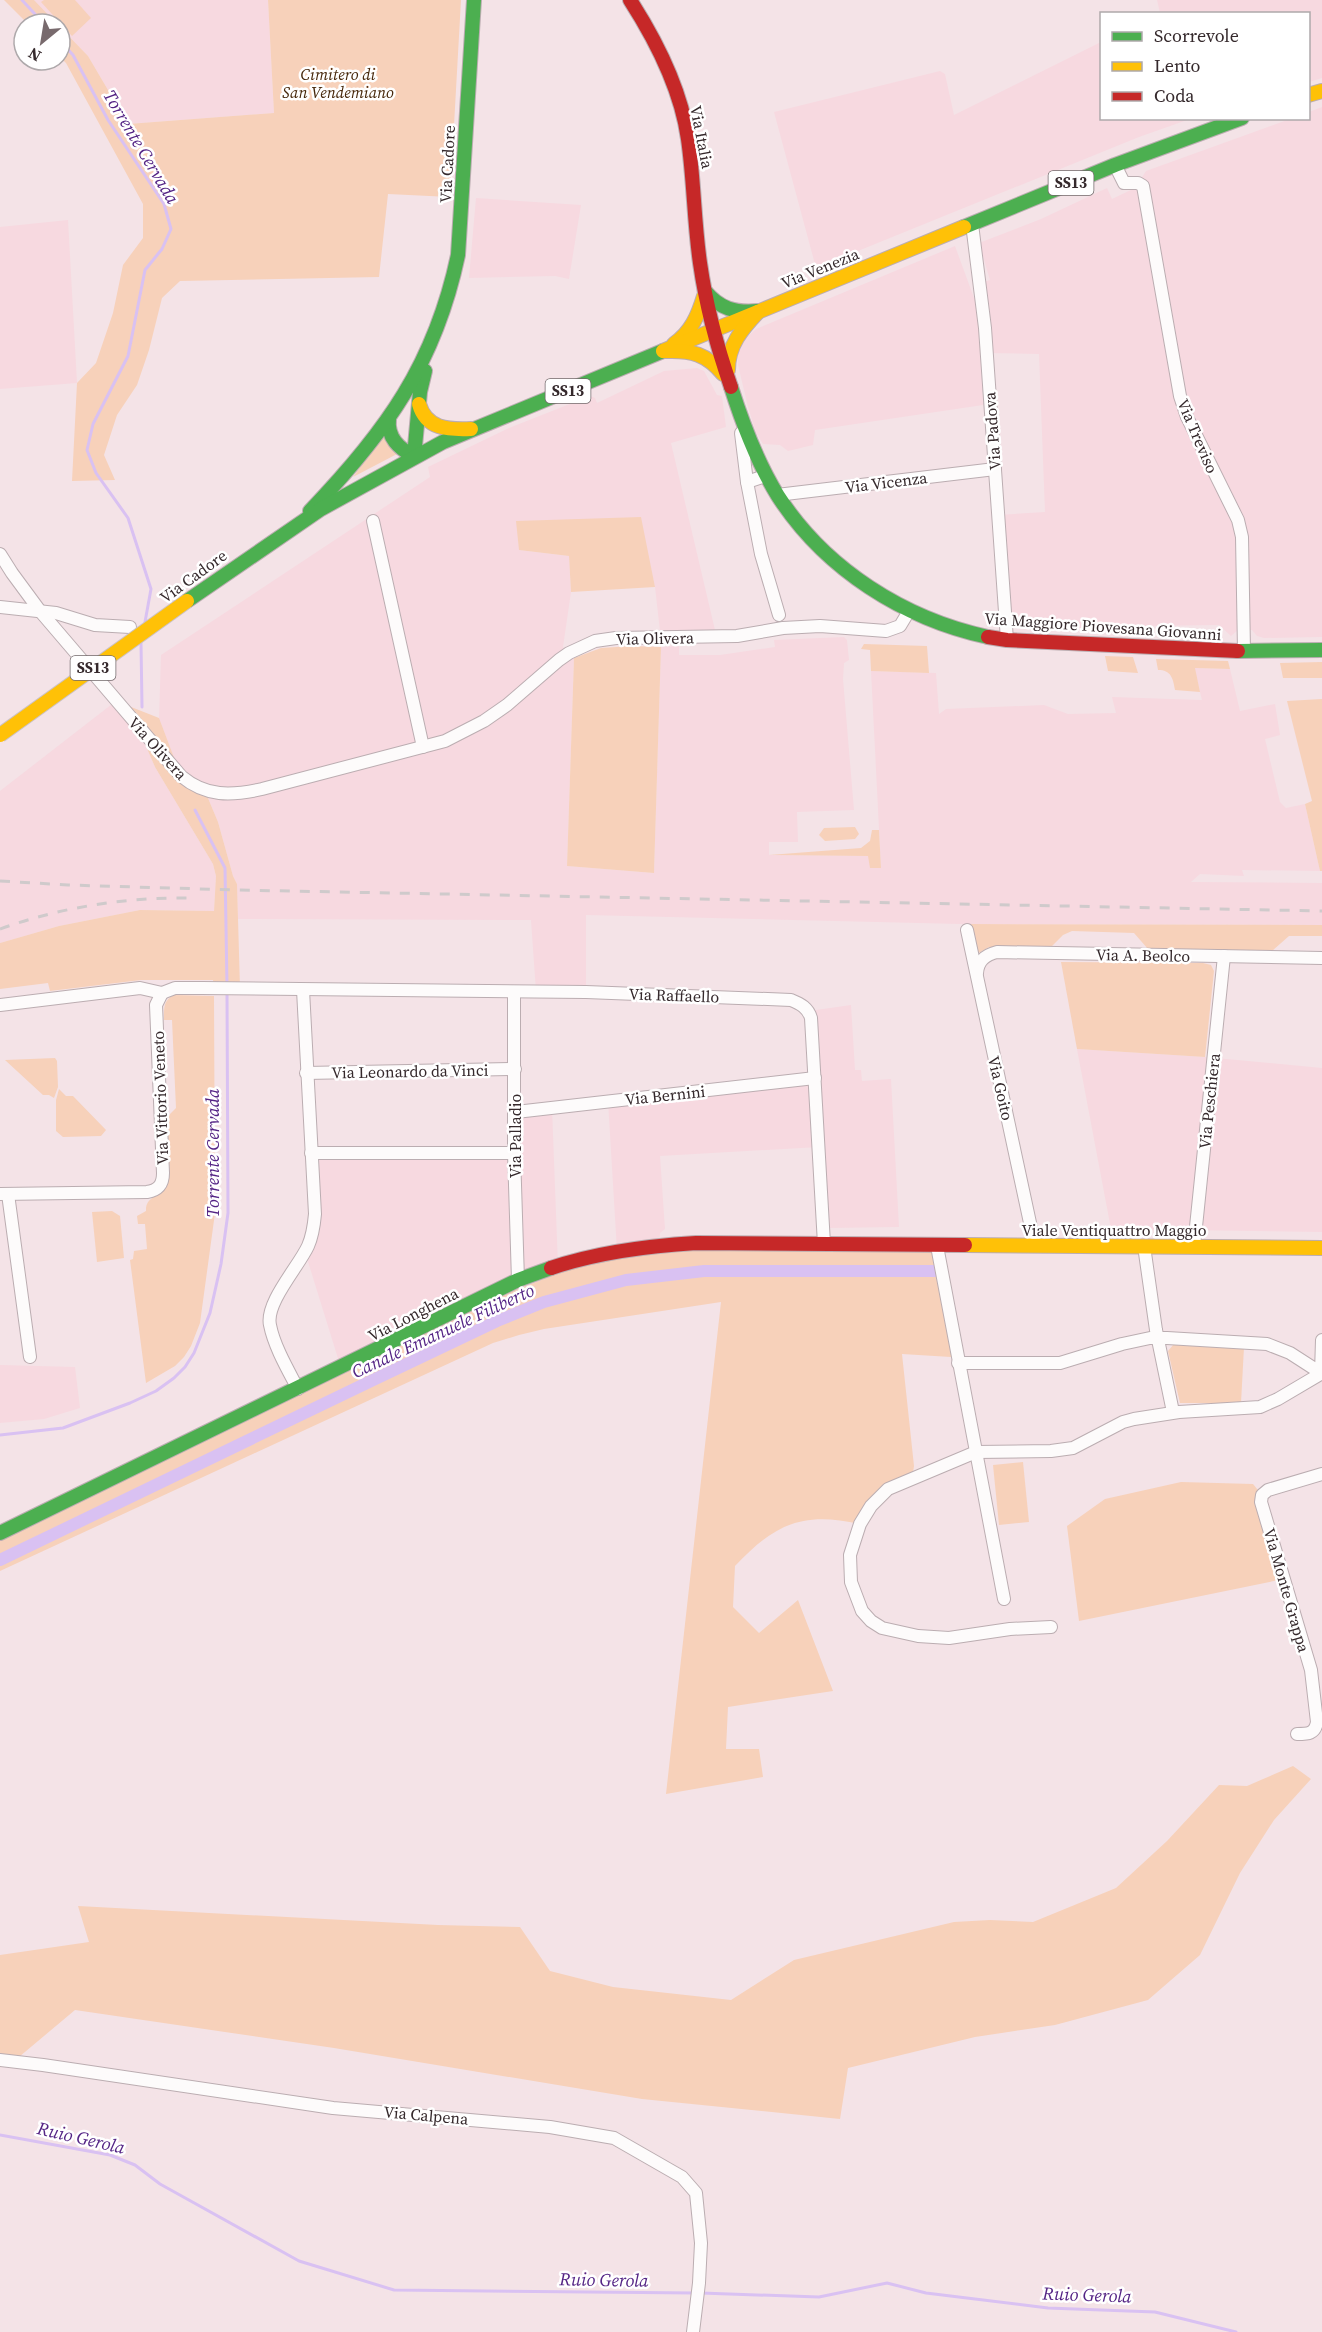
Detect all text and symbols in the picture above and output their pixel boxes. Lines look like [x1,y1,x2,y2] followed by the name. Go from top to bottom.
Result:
[12,12,72,72] north arrow
[1100,12,1310,120] legend
[1154,23,1239,48] text: Scorrevole
[24,42,45,67] text: N
[1154,53,1201,78] text: Lento
[282,63,394,103] park label: Cimitero di San Vendemiano
[1154,83,1195,108] text: Coda
[97,85,186,209] water label: Torrente Cervada
[685,104,719,171] street label: Via Italia
[434,125,460,203] street label: Via Cadore
[1048,171,1094,195] road number: SS13
[778,242,863,294] street label: Via Venezia
[546,379,590,403] road number: SS13
[978,390,1006,471] street label: Via Padova
[1172,395,1224,477] street label: Via Treviso
[844,466,929,498] street label: Via Vicenza
[155,544,231,608] street label: Via Cadore
[984,607,1223,645] street label: Via Maggiore Piovesana Giovanni
[616,626,695,650] street label: Via Olivera
[70,656,116,680] road number: SS13
[124,712,193,785] street label: Via Olivera
[1096,943,1191,967] street label: Via A. Beolco
[628,982,720,1008] street label: Via Raffaello
[147,1030,173,1165] street label: Via Vittorio Veneto
[1193,1051,1225,1150] street label: Via Peschiera
[983,1054,1019,1123] street label: Via Goito
[331,1059,489,1083] street label: Via Leonardo da Vinci
[624,1080,707,1110] street label: Via Bernini
[200,1088,225,1218] water label: Torrente Cervada
[504,1093,526,1178] street label: Via Palladio
[1022,1219,1207,1241] street label: Viale Ventiquattro Maggio
[347,1277,538,1384] water label: Canale Emanuele Filiberto
[364,1281,463,1346] street label: Via Longhena
[1259,1525,1316,1656] street label: Via Monte Grappa
[383,2100,470,2130] street label: Via Calpena
[34,2115,128,2160] water label: Ruio Gerola
[558,2266,649,2293] water label: Ruio Gerola
[1041,2280,1133,2309] water label: Ruio Gerola

